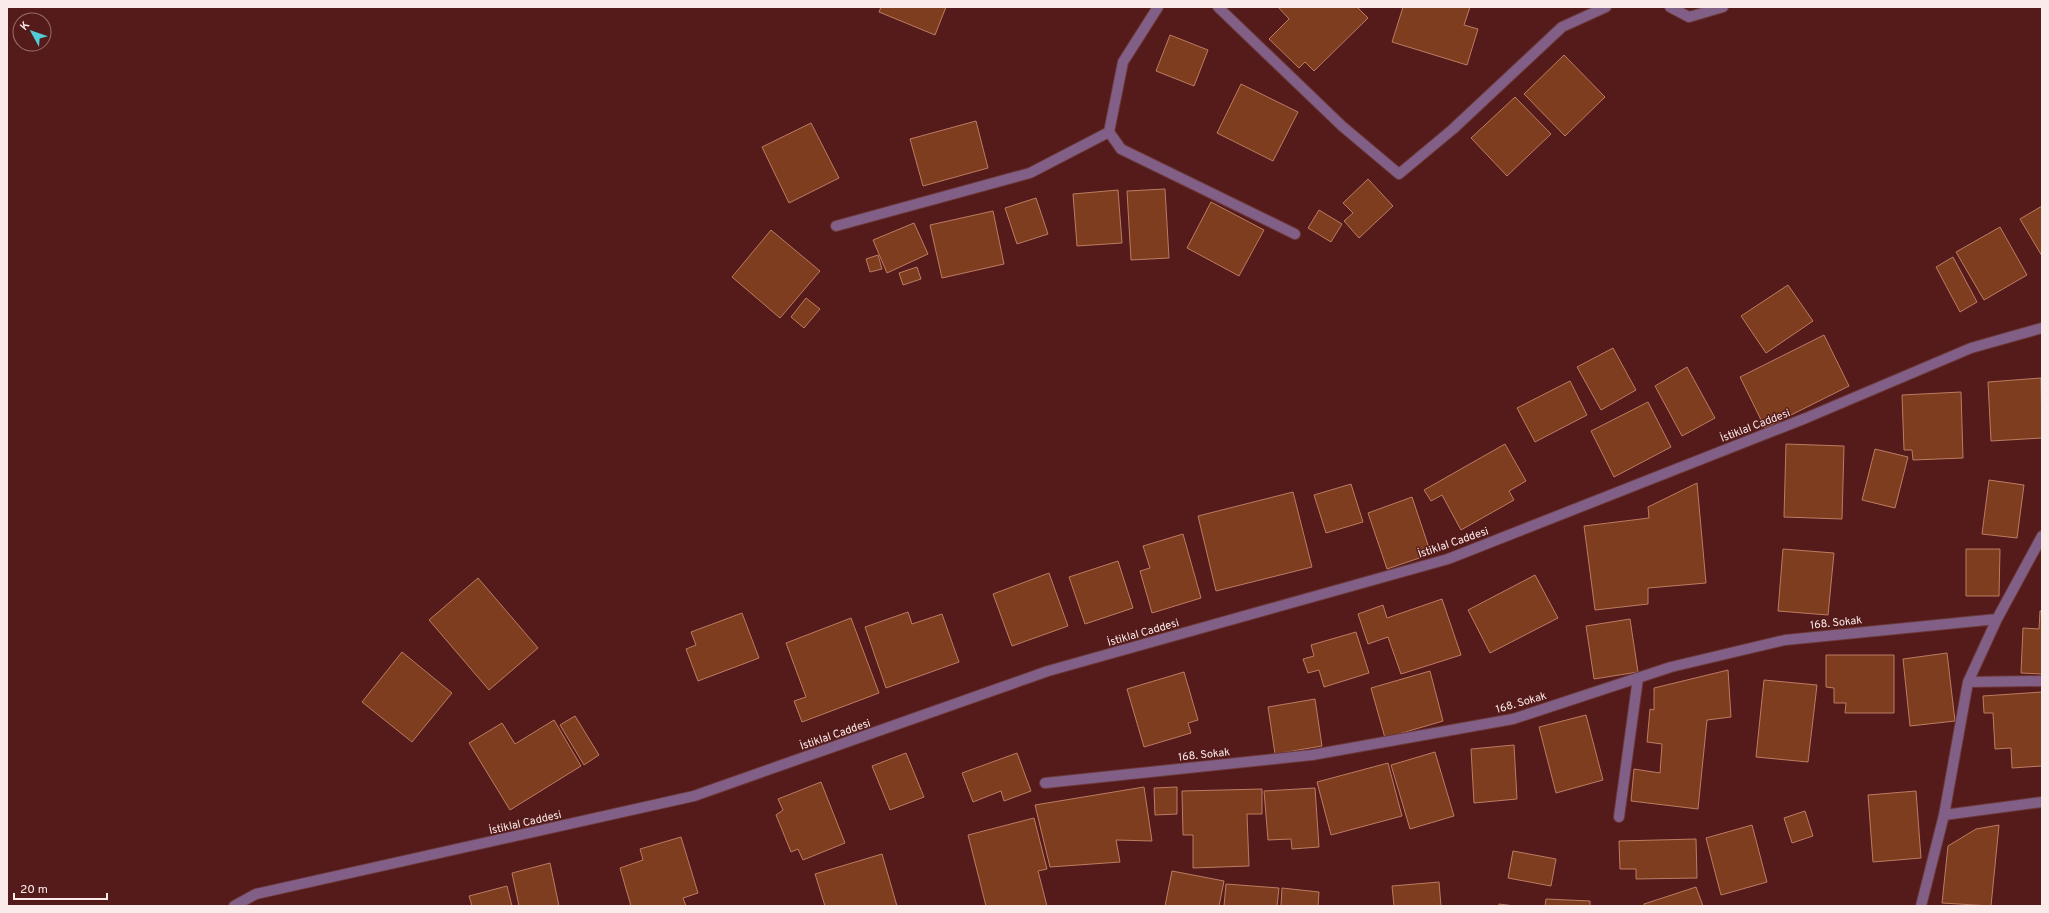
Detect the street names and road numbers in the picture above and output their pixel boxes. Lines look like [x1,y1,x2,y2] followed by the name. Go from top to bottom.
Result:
[1718,405,1792,446] street label: İstiklal Caddesi
[1416,523,1491,562] street label: İstiklal Caddesi
[1809,613,1863,633] street label: 168. Sokak
[1106,615,1181,650] street label: İstiklal Caddesi
[1494,689,1548,717] street label: 168. Sokak
[798,715,873,754] street label: İstiklal Caddesi
[1177,745,1231,765] street label: 168. Sokak
[487,807,563,838] street label: İstiklal Caddesi

